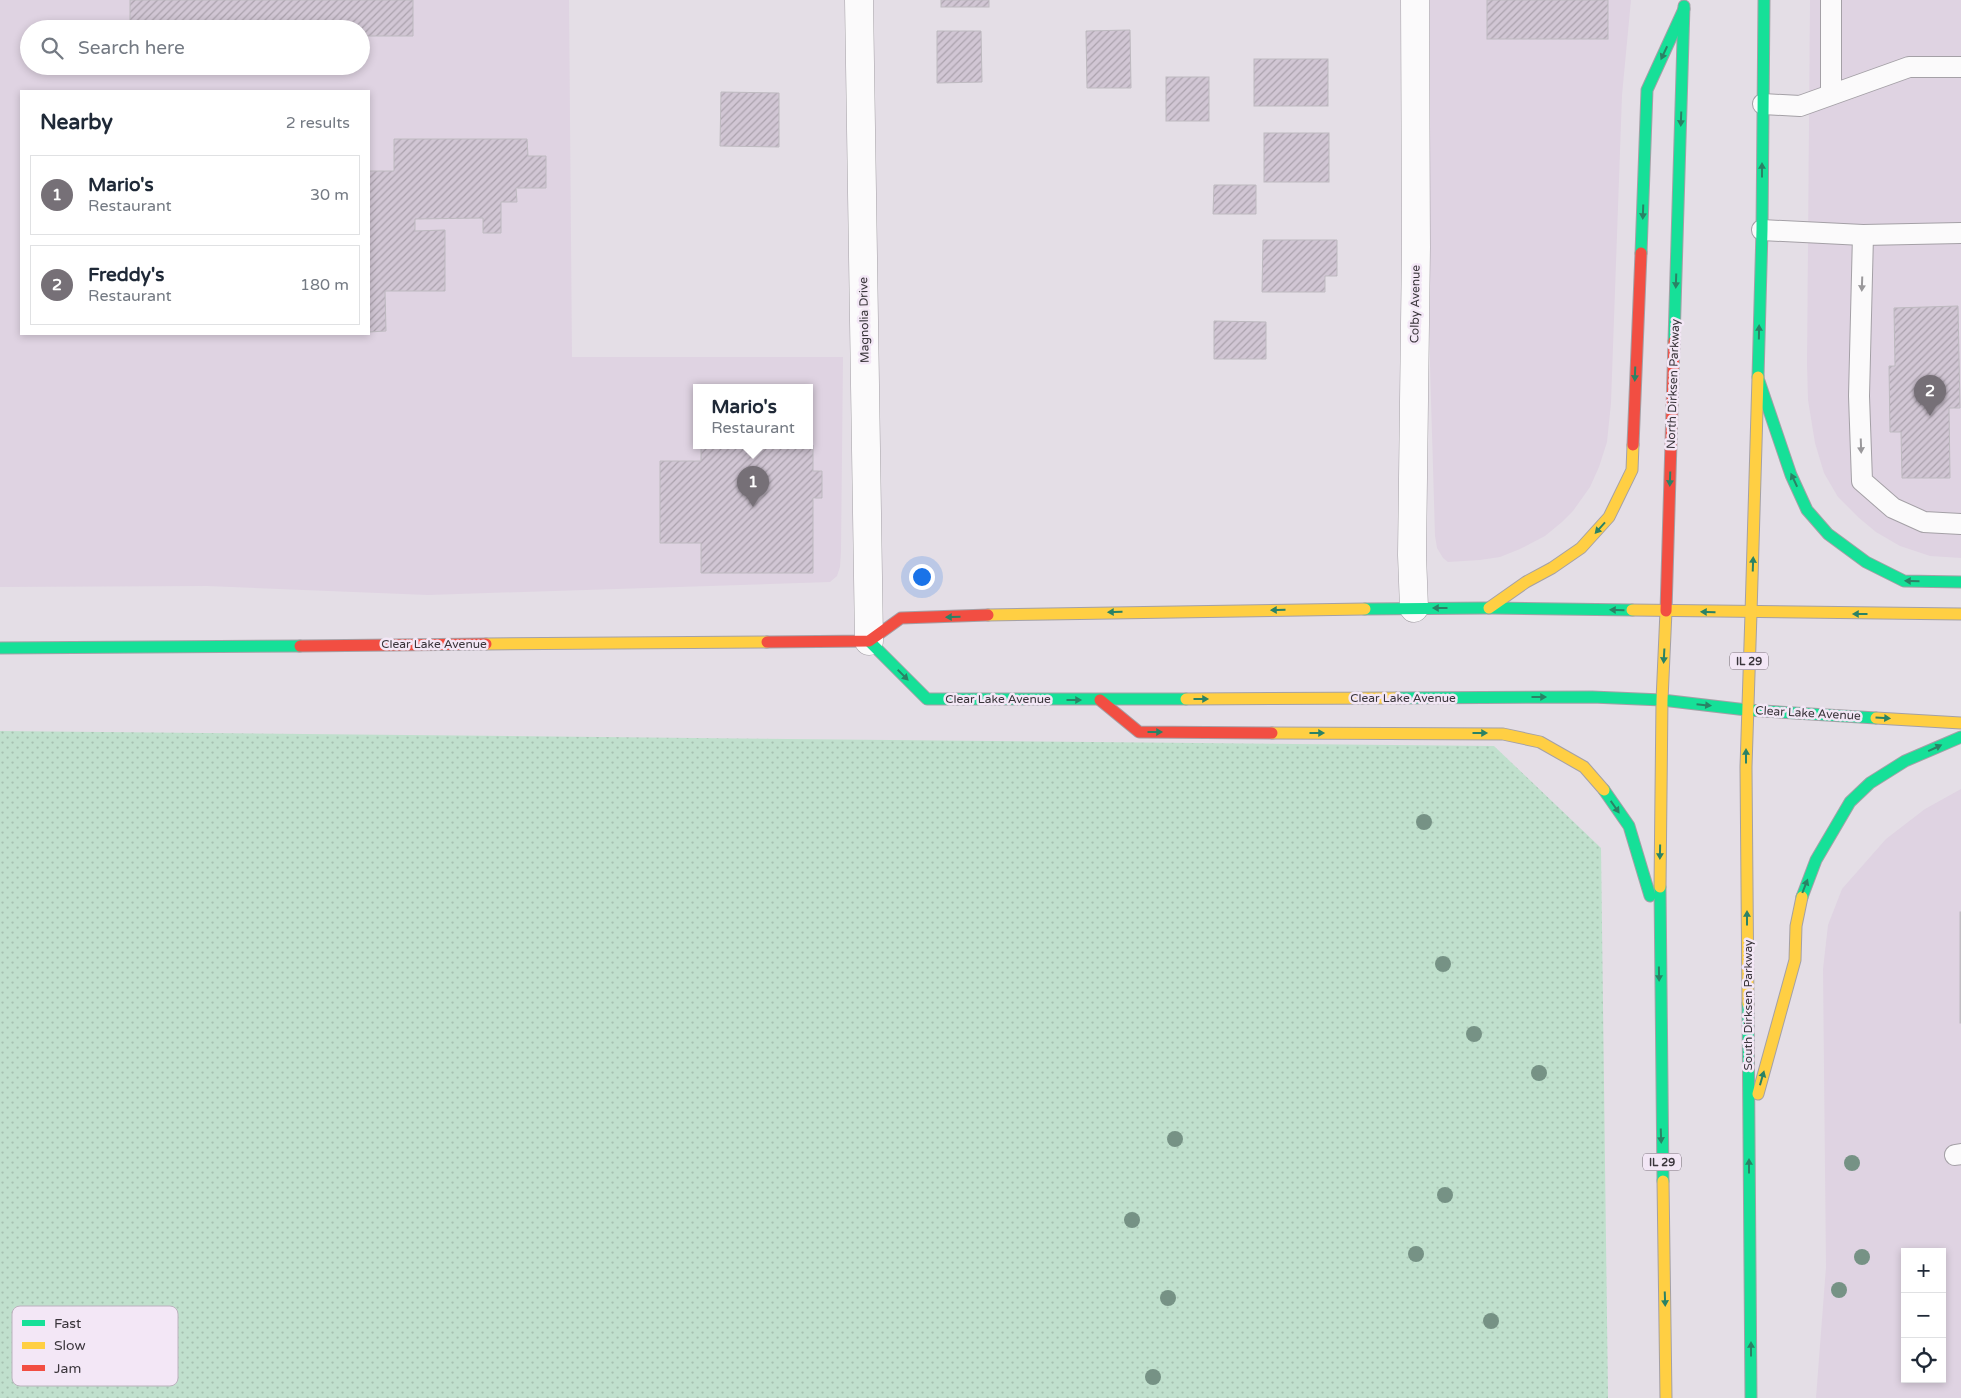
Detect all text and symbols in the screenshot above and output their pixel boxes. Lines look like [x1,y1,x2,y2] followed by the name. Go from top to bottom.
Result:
[20,20,370,75] search box
[38,34,66,62] icon: search
[78,37,185,59] text: Search here
[1659,46,1667,60] one-way arrow
[40,110,113,135] text: Nearby
[1676,111,1684,127] one-way arrow
[286,113,350,133] text: 2 results
[1758,162,1766,178] one-way arrow
[88,174,154,196] text: Mario's
[52,185,62,205] text: 1
[310,185,349,205] text: 30 m
[88,196,172,216] text: Restaurant
[1638,204,1646,220] one-way arrow
[88,264,164,286] text: Freddy's
[1407,264,1423,343] street label: Colby Avenue
[1672,273,1680,289] one-way arrow
[52,275,62,295] text: 2
[300,275,349,295] text: 180 m
[1858,276,1866,292] one-way arrow
[856,277,872,363] street label: Magnolia Drive
[88,286,172,306] text: Restaurant
[1664,318,1682,449] street label: North Dirksen Parkway
[1755,324,1763,340] one-way arrow
[1631,366,1639,382] one-way arrow
[1914,375,1946,416] pin: 2
[693,384,813,449] popup
[711,396,777,418] text: Mario's
[711,418,795,438] text: Restaurant
[1857,438,1865,454] one-way arrow
[737,466,769,507] pin: 1
[1666,471,1674,487] one-way arrow
[1789,473,1798,488] one-way arrow
[1594,521,1605,534] one-way arrow
[1749,556,1757,572] one-way arrow
[909,564,935,590] your location
[1904,577,1920,585] one-way arrow
[1432,604,1448,612] one-way arrow
[1270,606,1286,614] one-way arrow
[1609,606,1625,614] one-way arrow
[1700,608,1716,616] one-way arrow
[1107,609,1123,617] one-way arrow
[1852,609,1868,617] one-way arrow
[945,613,961,621] one-way arrow
[381,637,487,651] street label: Clear Lake Avenue
[1660,648,1668,664] one-way arrow
[1730,652,1768,669] road number: IL 29
[897,669,909,681] one-way arrow
[1350,691,1456,705] street label: Clear Lake Avenue
[945,692,1051,706] street label: Clear Lake Avenue
[1531,693,1547,701] one-way arrow
[1193,695,1209,703] one-way arrow
[1066,696,1082,704] one-way arrow
[1697,701,1713,709] one-way arrow
[1755,703,1861,723] street label: Clear Lake Avenue
[1875,714,1891,722] one-way arrow
[1147,728,1163,736] one-way arrow
[1309,729,1325,737] one-way arrow
[1472,730,1488,738] one-way arrow
[1928,743,1942,751] one-way arrow
[1742,748,1750,764] one-way arrow
[1610,800,1620,813] one-way arrow
[1656,844,1664,860] one-way arrow
[1802,879,1810,893] one-way arrow
[1743,910,1751,926] one-way arrow
[1741,939,1755,1071] street label: South Dirksen Parkway
[1655,966,1663,982] one-way arrow
[1759,1070,1767,1085] one-way arrow
[1657,1129,1665,1145] one-way arrow
[1643,1154,1681,1170] road number: IL 29
[1745,1157,1753,1173] one-way arrow
[1901,1248,1946,1383] map controls
[1901,1248,1946,1293] button: +
[1662,1291,1670,1307] one-way arrow
[1901,1293,1946,1338] button: −
[12,1306,178,1386] legend
[54,1315,82,1332] text: Fast
[54,1337,86,1354] text: Slow
[1901,1338,1946,1383] button: locate
[1747,1341,1755,1357] one-way arrow
[54,1360,81,1377] text: Jam

